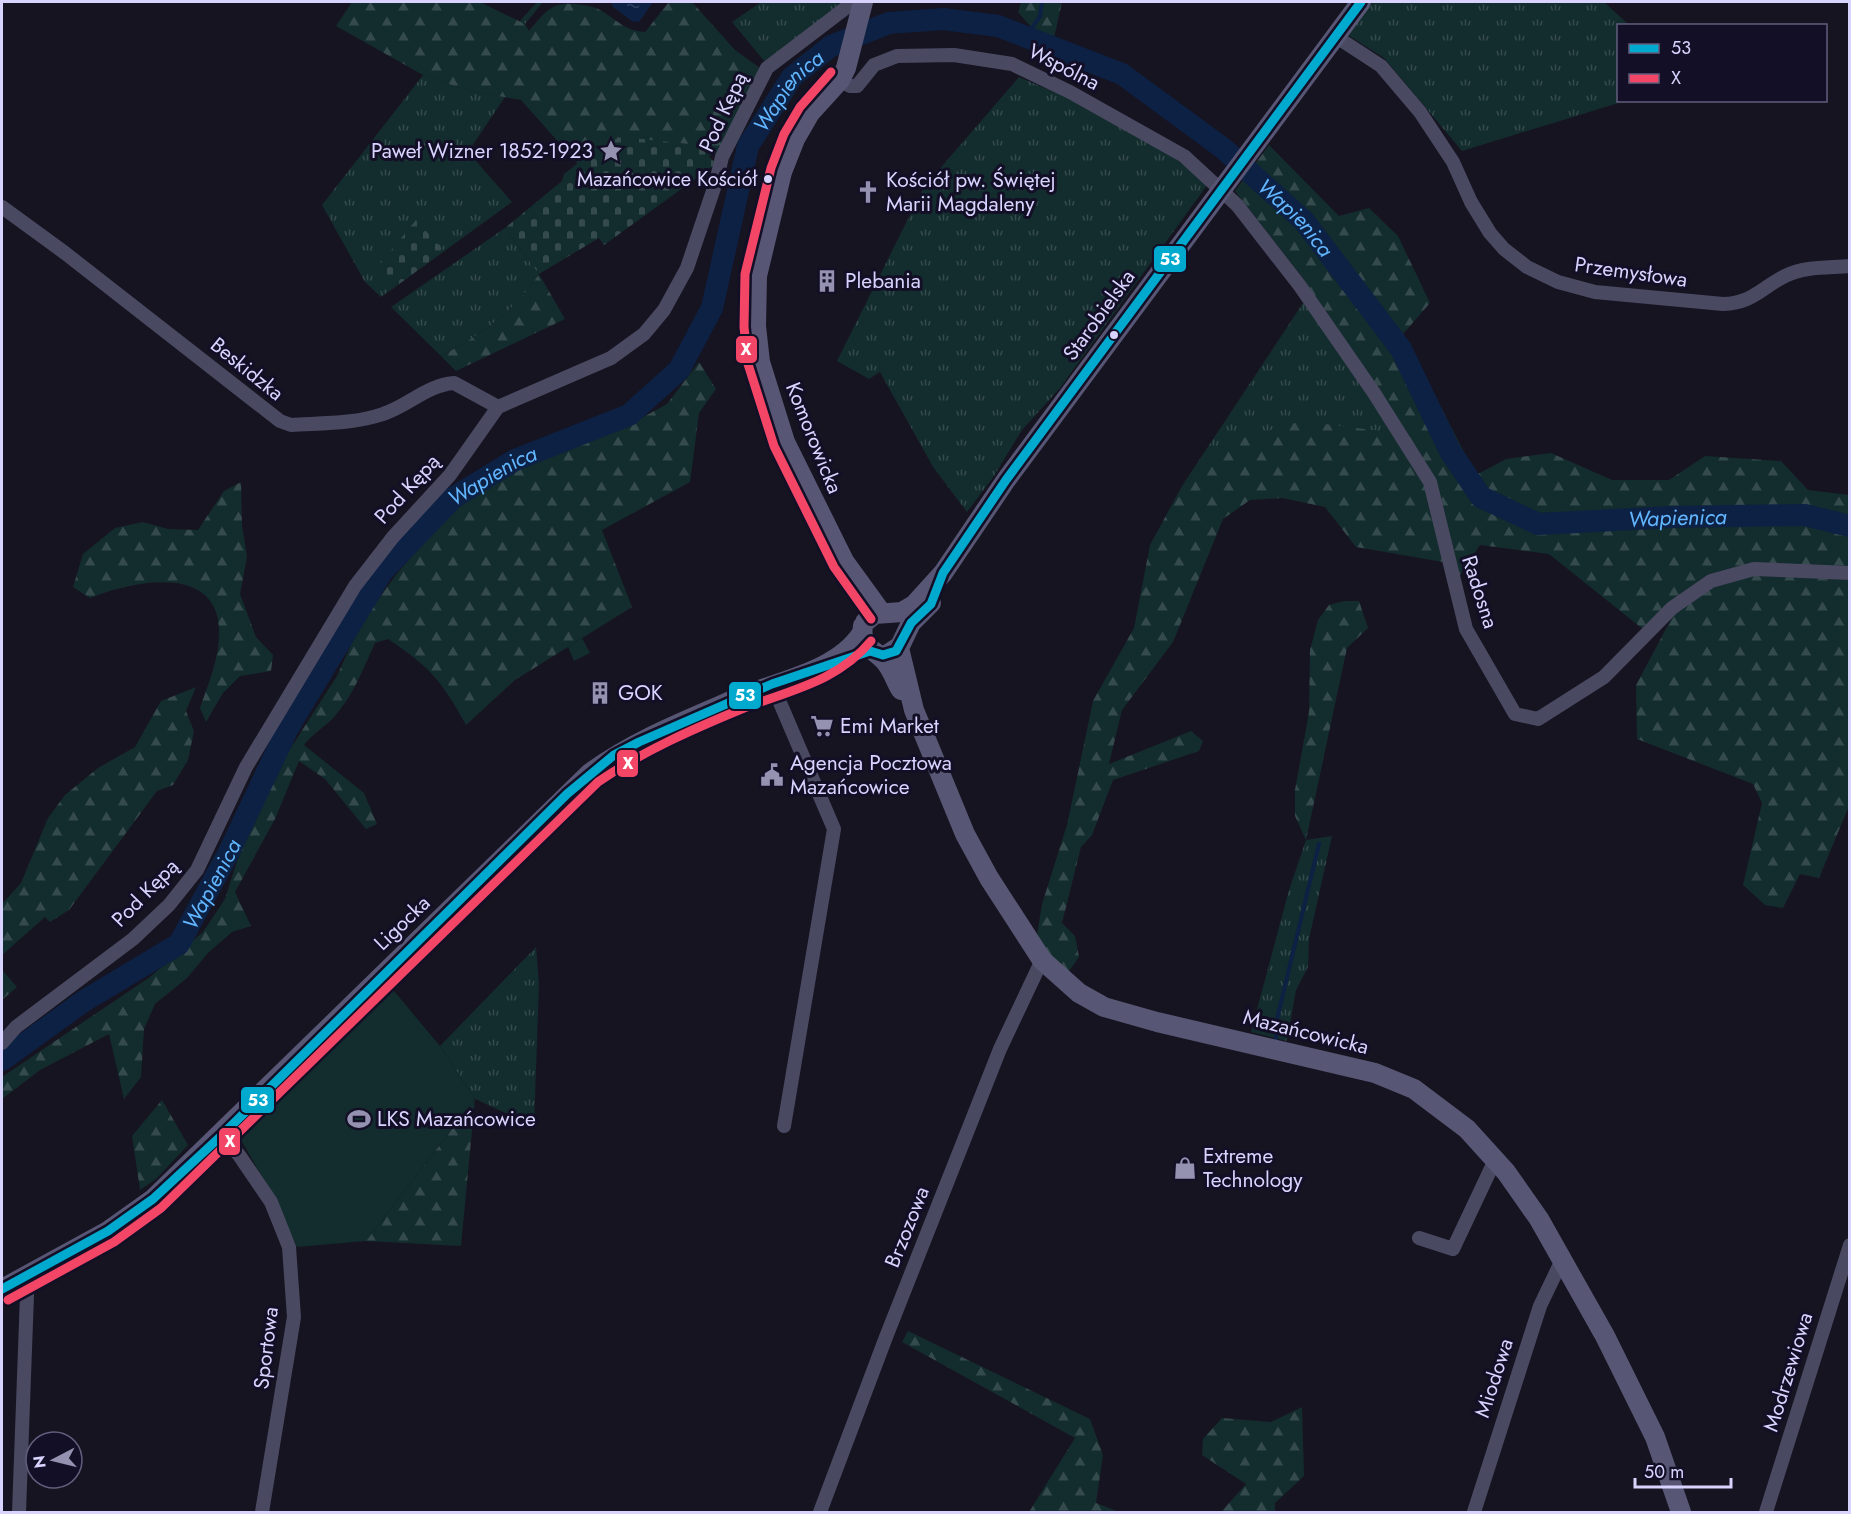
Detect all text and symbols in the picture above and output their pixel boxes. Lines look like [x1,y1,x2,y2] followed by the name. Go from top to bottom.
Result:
[1617,24,1827,102] legend
[1671,35,1691,61] text: 53
[1023,36,1105,98] street label: Wspólna
[745,42,830,138] water label: Wapienica
[1671,65,1681,91] text: X
[691,67,755,157] street label: Pod Kępą
[371,136,593,166] place label: Paweł Wizner 1852-1923
[598,138,624,164] place icon: Paweł Wizner 1852-1923
[577,165,758,194] place label: Mazańcowice Kościół
[886,165,1056,219] place label: Kościół pw. Świętej Marii Magdaleny
[1250,171,1342,264] water label: Wapienica
[762,173,774,185] marker: Mazańcowice Kościół
[855,179,881,205] church icon: Kościół pw. Świętej Marii Magdaleny
[1153,245,1187,273] line badge: 53
[1160,248,1180,271] text: 53
[1573,249,1689,295] street label: Przemysłowa
[1056,263,1142,367] street label: Starobielska
[845,266,921,296] place label: Plebania
[814,268,840,294] building icon: Plebania
[1108,329,1120,341] unlabelled marker
[204,330,290,408] street label: Beskidzka
[735,335,758,364] line badge: X
[741,338,752,361] text: X
[778,378,850,498] street label: Komorowicka
[441,437,542,514] water label: Wapienica
[367,447,447,531] street label: Pod Kępą
[1627,500,1727,535] water label: Wapienica
[1454,552,1506,632] street label: Radosna
[618,678,663,708] place label: GOK
[587,680,613,706] building icon: GOK
[728,681,762,710] line badge: 53
[735,684,755,707] text: 53
[840,711,939,741] place label: Emi Market
[809,713,835,739] supermarket icon: Emi Market
[790,748,952,802] place label: Agencja Pocztowa Mazańcowice
[616,749,639,778] line badge: X
[623,752,634,775] text: X
[759,762,785,788] public building icon: Agencja Pocztowa Mazańcowice
[174,833,249,935] water label: Wapienica
[105,852,185,934] street label: Pod Kępą
[367,889,437,957] street label: Ligocka
[1240,1002,1372,1062] street label: Mazańcowicka
[240,1086,275,1114] line badge: 53
[248,1089,268,1112] text: 53
[377,1104,536,1134] place label: LKS Mazańcowice
[346,1106,372,1132] sports icon: LKS Mazańcowice
[218,1127,241,1156] line badge: X
[225,1130,236,1153] text: X
[1203,1141,1303,1195] place label: Extreme Technology
[1172,1155,1198,1181] shop icon: Extreme Technology
[877,1182,937,1272] street label: Brzozowa
[246,1305,286,1391] street label: Sportowa
[1756,1309,1820,1435] street label: Modrzewiowa
[1467,1335,1521,1421] street label: Miodowa
[24,1430,84,1490] north arrow
[1635,1451,1731,1489] scale bar
[27,1454,52,1469] text: N
[1644,1459,1684,1485] text: 50 m

